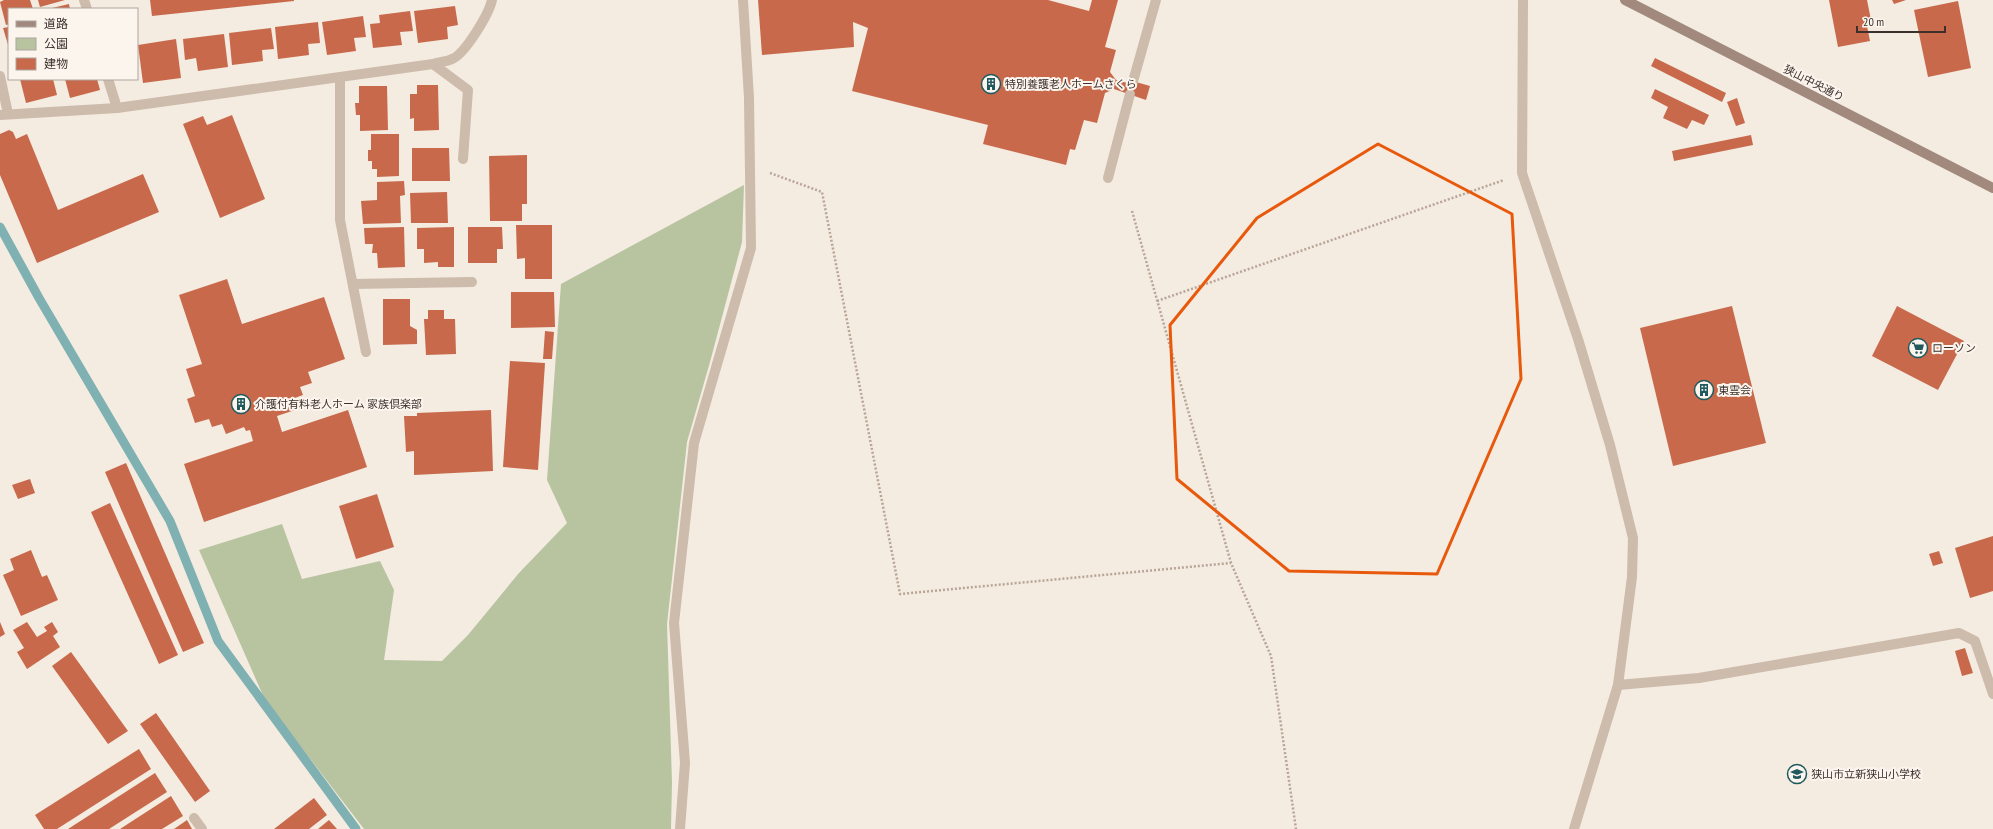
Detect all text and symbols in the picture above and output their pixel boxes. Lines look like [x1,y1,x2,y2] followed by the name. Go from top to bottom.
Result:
[8,8,138,80] legend
[1857,8,1945,34] scale bar
[1863,14,1884,29] text: 20 m
[44,16,68,31] text: 道路
[44,36,68,51] text: 公園
[44,56,68,71] text: 建物
[1781,62,1847,104] street label: 狭山中央通り
[980,73,1002,95] building icon: 特別養護老人ホームさくら
[1005,77,1137,91] place label: 特別養護老人ホームさくら
[1907,337,1929,359] supermarket icon: ローソン
[1932,341,1976,355] place label: ローソン
[1693,379,1715,401] building icon: 東雲会
[1718,383,1751,397] place label: 東雲会
[230,393,252,415] building icon: 介護付有料老人ホーム 家族倶楽部
[255,397,422,411] place label: 介護付有料老人ホーム 家族倶楽部
[1786,763,1808,785] school or university icon: 狭山市立新狭山小学校
[1811,767,1921,781] place label: 狭山市立新狭山小学校

